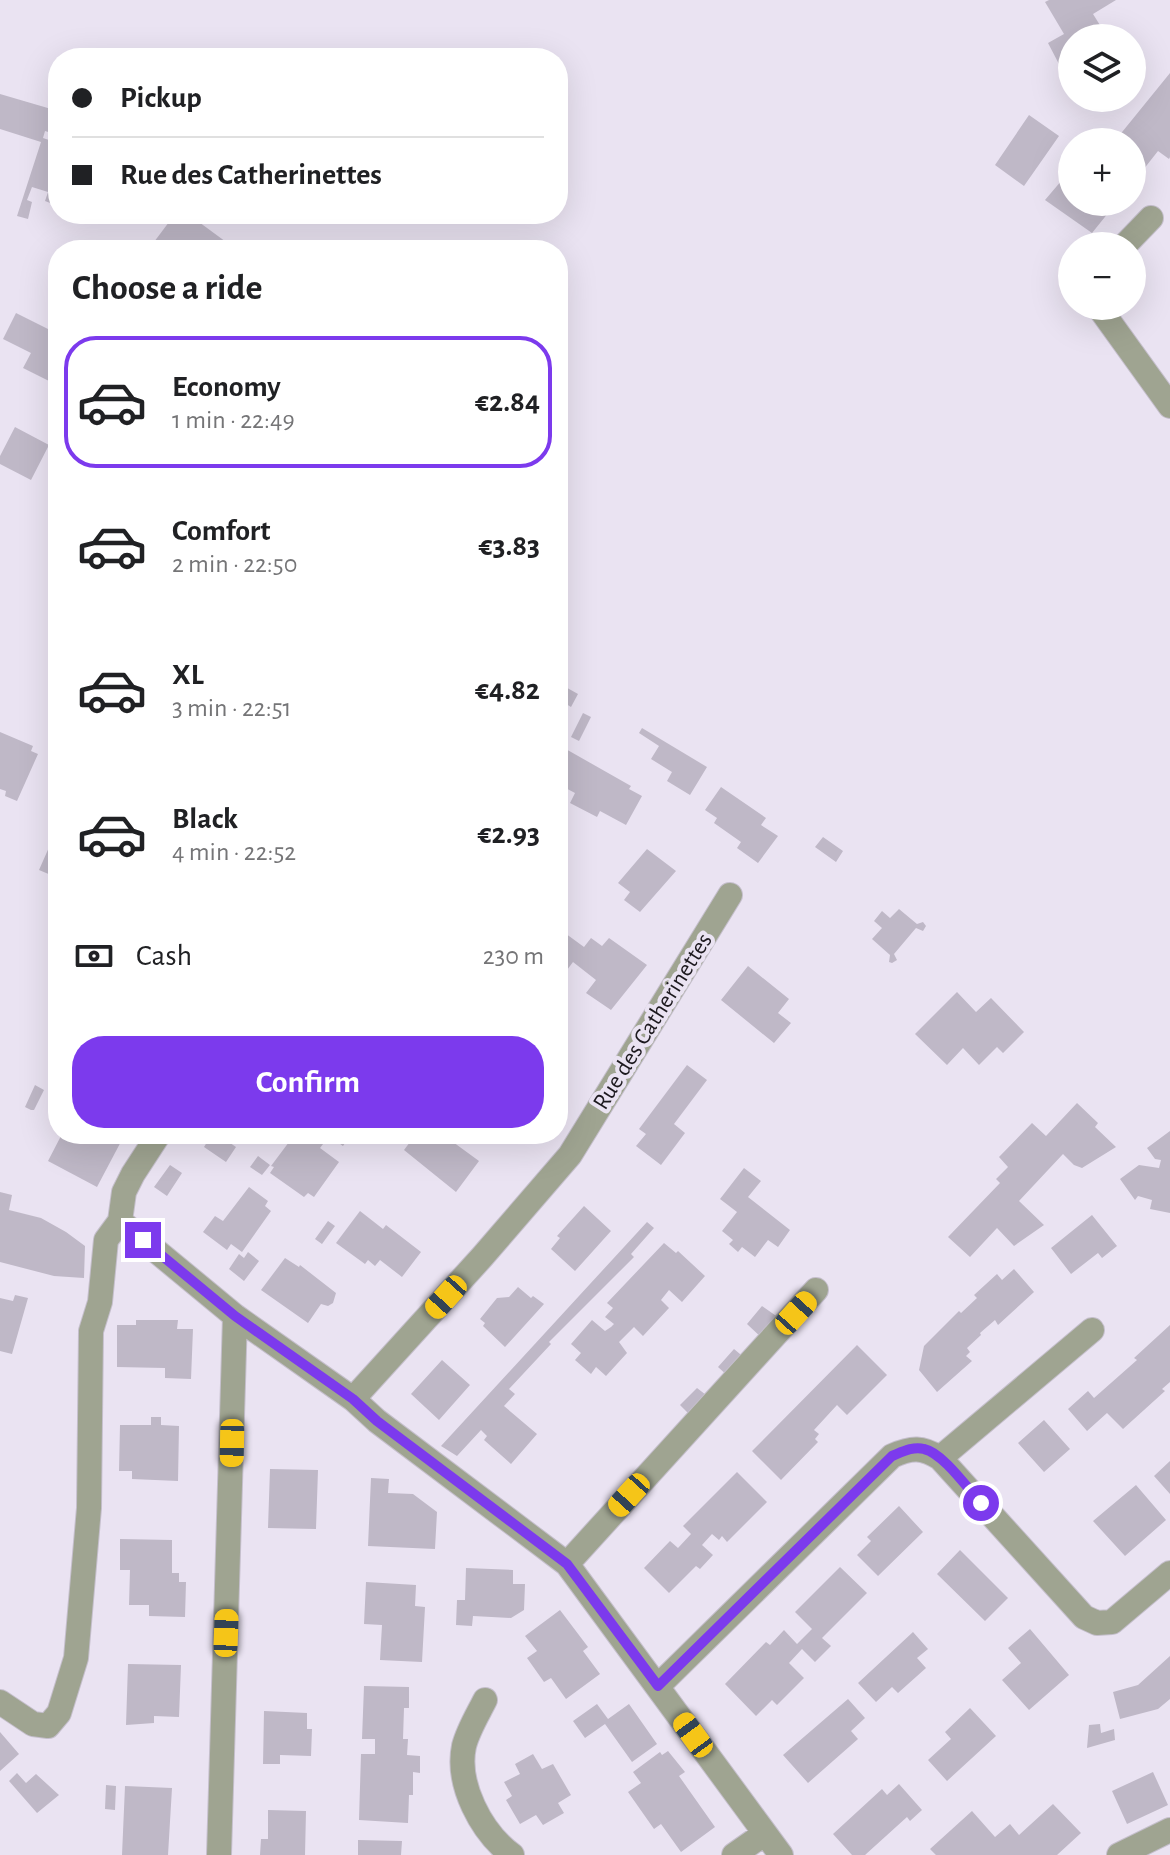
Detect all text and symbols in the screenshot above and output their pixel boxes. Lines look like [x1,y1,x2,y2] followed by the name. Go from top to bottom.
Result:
[1058,24,1146,320] map controls
[1058,24,1146,112] button: layers
[120,83,202,113] text: Pickup
[1058,128,1146,216] button: +
[120,160,382,190] text: Rue des Catherinettes
[1058,232,1146,320] button: −
[72,270,262,306] text: Choose a ride
[76,366,148,438] icon: car
[172,372,281,402] text: Economy
[475,387,540,417] text: €2.84
[172,407,295,433] text: 1 min · 22:49
[76,510,148,582] icon: car
[172,516,271,546] text: Comfort
[478,531,540,561] text: €3.83
[172,551,297,577] text: 2 min · 22:50
[76,654,148,726] icon: car
[172,660,204,690] text: XL
[475,675,540,705] text: €4.82
[172,695,291,721] text: 3 min · 22:51
[76,798,148,870] icon: car
[172,804,238,834] text: Black
[478,819,540,849] text: €2.93
[172,839,296,865] text: 4 min · 22:52
[589,929,717,1114] street label: Rue des Catherinettes
[72,934,116,978] icon: cash
[136,941,192,971] text: Cash
[483,943,544,969] text: 230 m
[72,1036,544,1128] button: Confirm
[125,1222,161,1258] route end
[421,1271,471,1323] car
[771,1287,821,1339] car
[220,1419,244,1467] car
[604,1469,654,1521] car
[963,1485,999,1521] route start
[213,1609,239,1657] car
[669,1709,717,1761] car

